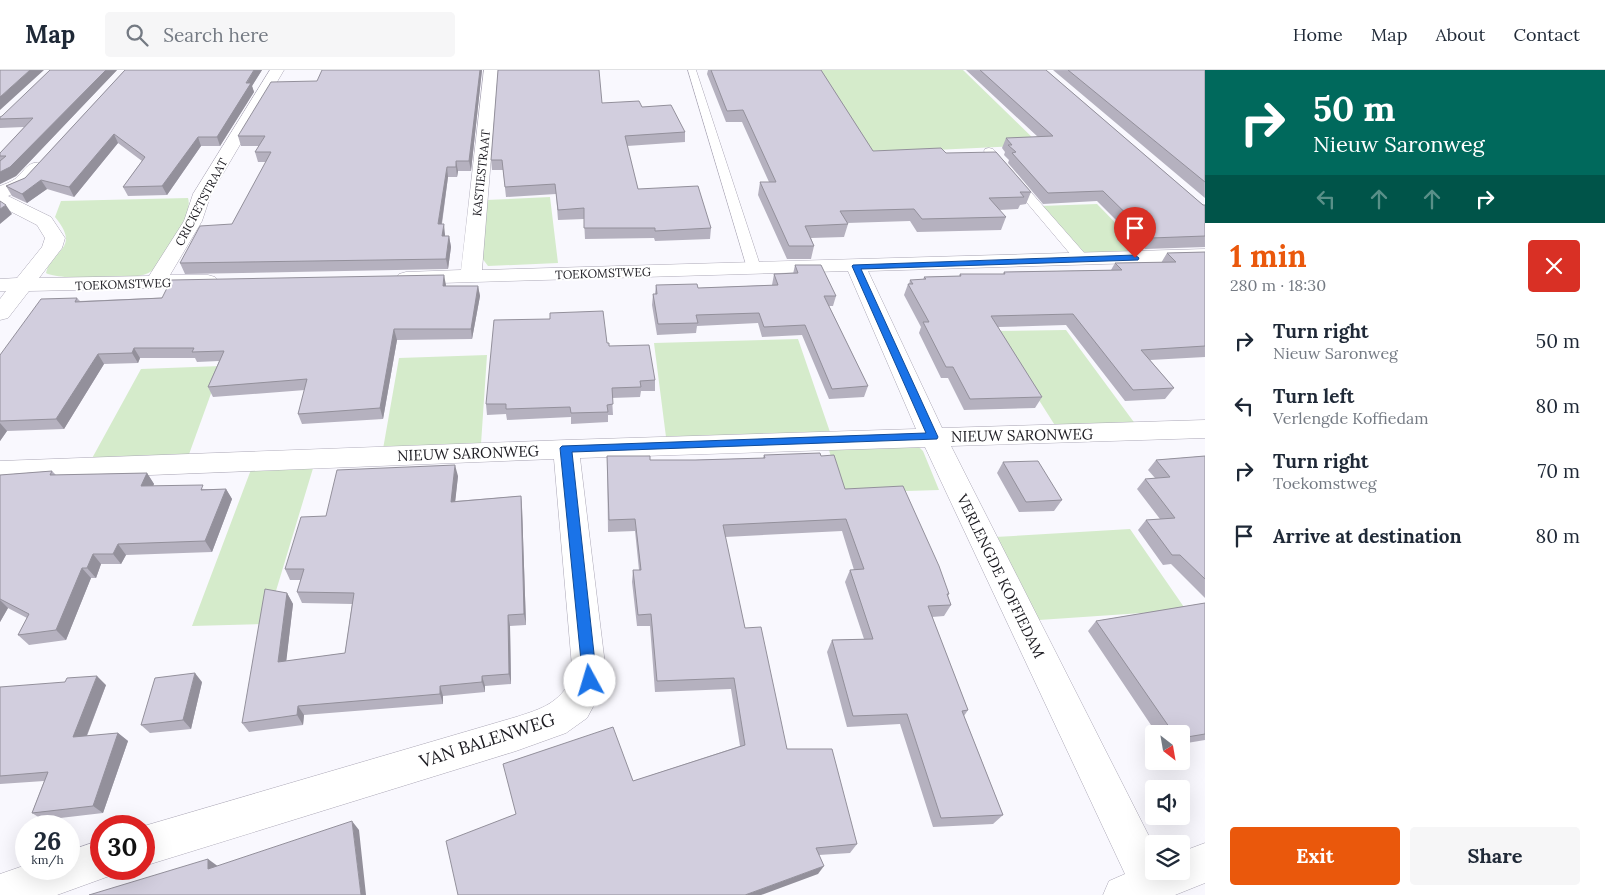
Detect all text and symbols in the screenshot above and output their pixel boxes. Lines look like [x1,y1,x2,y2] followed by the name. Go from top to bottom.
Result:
[105,12,455,57] search box
[25,19,75,50] text: Map
[123,21,151,49] icon: search
[163,23,269,47] text: Search here
[1293,23,1343,46] text: Home
[1371,23,1407,46] text: Map
[1435,23,1485,46] text: About
[1513,23,1580,46] text: Contact
[1313,86,1396,131] text: 50 m
[1230,90,1295,155] icon: right
[469,129,493,217] street label: KASTIESTRAAT
[1313,130,1485,158] text: Nieuw Saronweg
[172,155,231,248] street label: CRICKETSTRAAT
[1312,185,1340,213] icon: left
[1365,185,1393,213] icon: ahead
[1418,185,1446,213] icon: ahead
[1471,185,1499,213] icon: right
[1114,207,1156,258] pin
[1121,214,1149,242] icon: arrive
[1230,237,1307,275] text: 1 min
[1528,240,1580,292] button: close
[555,264,651,282] street label: TOEKOMSTWEG
[75,275,171,293] street label: TOEKOMSTWEG
[1230,275,1326,295] text: 280 m · 18:30
[1273,319,1369,343] text: Turn right
[1230,327,1258,355] icon: right
[1536,329,1580,353] text: 50 m
[1273,343,1398,363] text: Nieuw Saronweg
[1273,384,1354,408] text: Turn left
[1230,392,1258,420] icon: left
[1536,394,1580,418] text: 80 m
[1273,408,1429,428] text: Verlengde Koffiedam
[951,424,1094,446] street label: NIEUW SARONWEG
[397,441,540,465] street label: NIEUW SARONWEG
[1273,449,1369,473] text: Turn right
[1230,457,1258,485] icon: right
[1537,459,1580,483] text: 70 m
[1273,473,1377,493] text: Toekomstweg
[953,490,1049,661] street label: VERLENGDE KOFFIEDAM
[1230,522,1258,550] icon: arrive
[1273,524,1462,548] text: Arrive at destination
[1536,524,1580,548] text: 80 m
[563,654,615,706] position arrow
[416,707,558,773] street label: VAN BALENWEG
[1145,725,1190,770] north arrow
[1145,725,1190,880] map controls
[1145,780,1190,825] button: sound
[90,815,155,880] speed limit sign: 30
[34,825,61,857] text: 26
[1230,827,1400,885] button: Exit
[1410,827,1580,885] button: Share
[1145,835,1190,880] button: layers
[31,852,64,867] text: km/h

